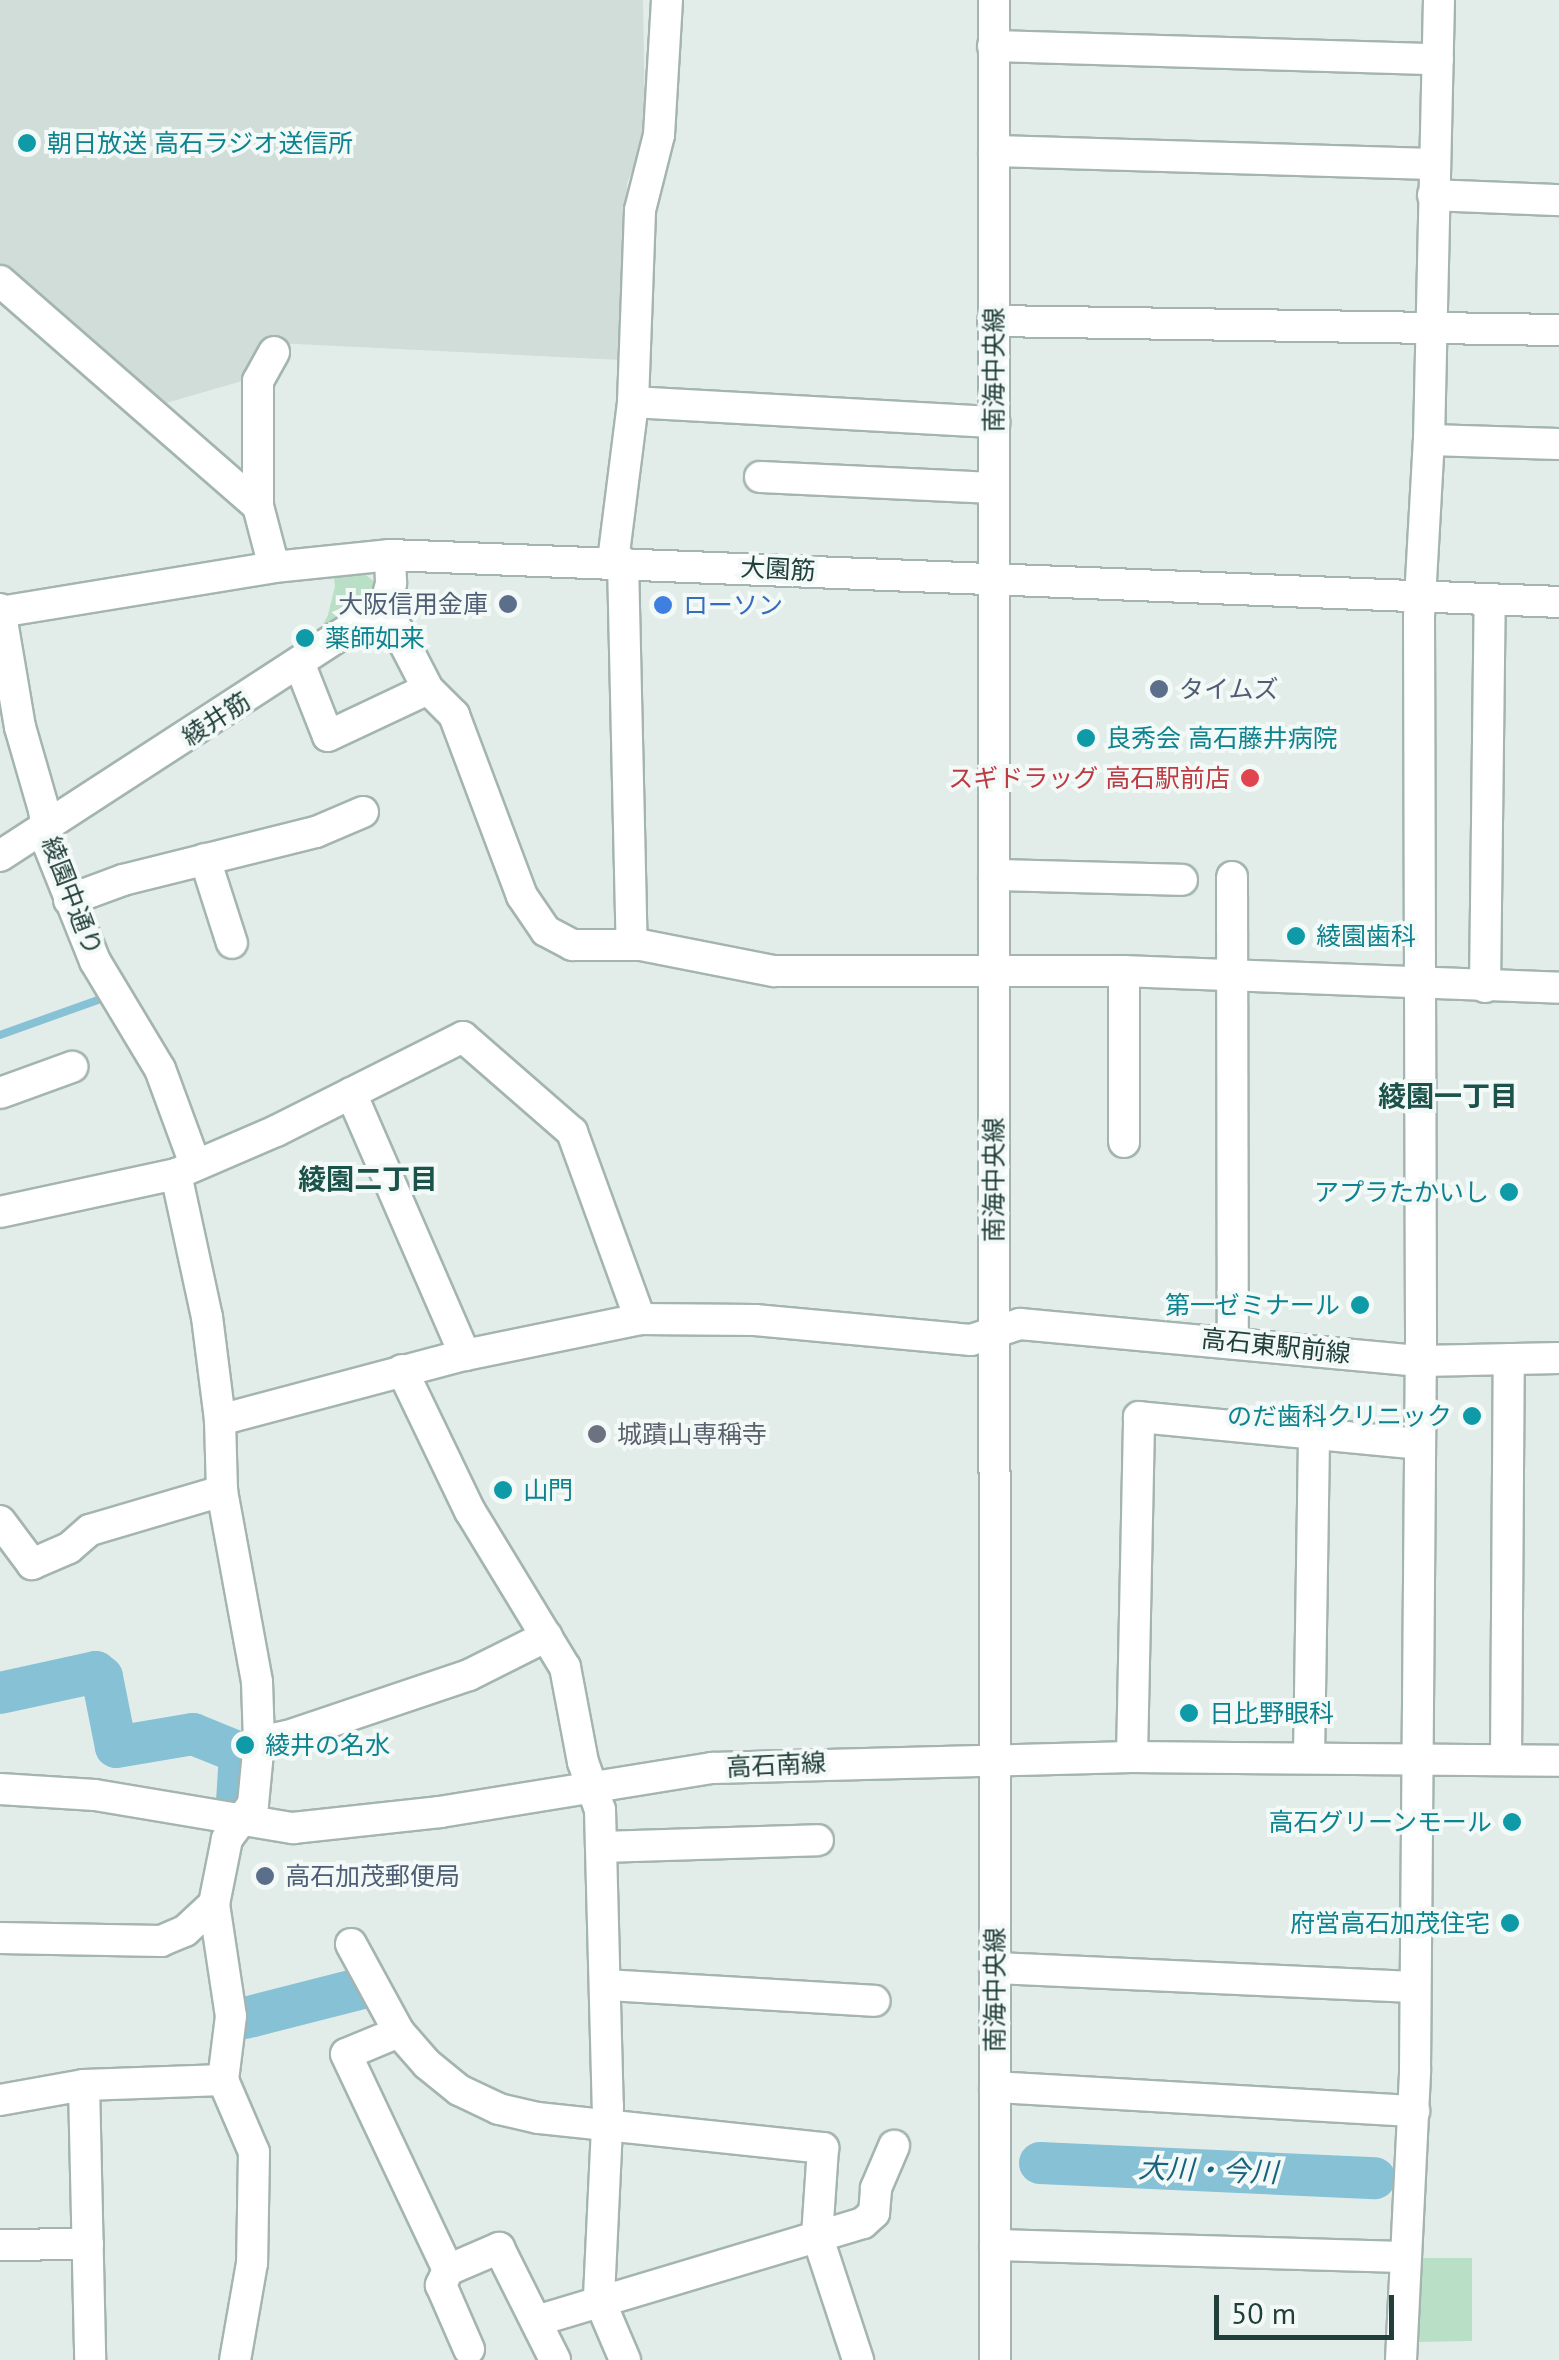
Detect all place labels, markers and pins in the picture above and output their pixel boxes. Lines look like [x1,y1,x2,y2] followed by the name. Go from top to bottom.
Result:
[47,128,354,158] place label: 朝日放送 高石ラジオ送信所
[16,132,38,154] marker: 朝日放送 高石ラジオ送信所
[338,589,488,619] place label: 大阪信用金庫
[683,590,783,620] place label: ローソン
[497,593,519,615] marker: 大阪信用金庫
[652,594,674,616] marker: ローソン
[325,623,425,653] place label: 薬師如来
[294,627,316,649] marker: 薬師如来
[1179,674,1279,704] place label: タイムズ
[1148,678,1170,700] marker: タイムズ
[1106,723,1338,753] place label: 良秀会 高石藤井病院
[1075,727,1097,749] marker: 良秀会 高石藤井病院
[948,763,1230,793] place label: スギドラッグ 高石駅前店
[1239,767,1261,789] marker: スギドラッグ 高石駅前店
[1316,921,1416,951] place label: 綾園歯科
[1285,925,1307,947] marker: 綾園歯科
[1314,1177,1489,1207] place label: アプラたかいし
[1498,1181,1520,1203] marker: アプラたかいし
[1165,1290,1340,1320] place label: 第一ゼミナール
[1349,1294,1371,1316] marker: 第一ゼミナール
[1227,1401,1452,1431] place label: のだ歯科クリニック
[1461,1405,1483,1427] marker: のだ歯科クリニック
[617,1419,767,1449] place label: 城蹟山専稱寺
[586,1423,608,1445] marker: 城蹟山専稱寺
[523,1475,573,1505] place label: 山門
[492,1479,514,1501] marker: 山門
[1209,1698,1334,1728] place label: 日比野眼科
[1178,1702,1200,1724] marker: 日比野眼科
[265,1730,390,1760] place label: 綾井の名水
[234,1734,256,1756] marker: 綾井の名水
[1267,1807,1492,1837] place label: 高石グリーンモール
[1501,1811,1523,1833] marker: 高石グリーンモール
[285,1861,460,1891] place label: 高石加茂郵便局
[254,1865,276,1887] marker: 高石加茂郵便局
[1290,1908,1490,1938] place label: 府営高石加茂住宅
[1499,1912,1521,1934] marker: 府営高石加茂住宅

